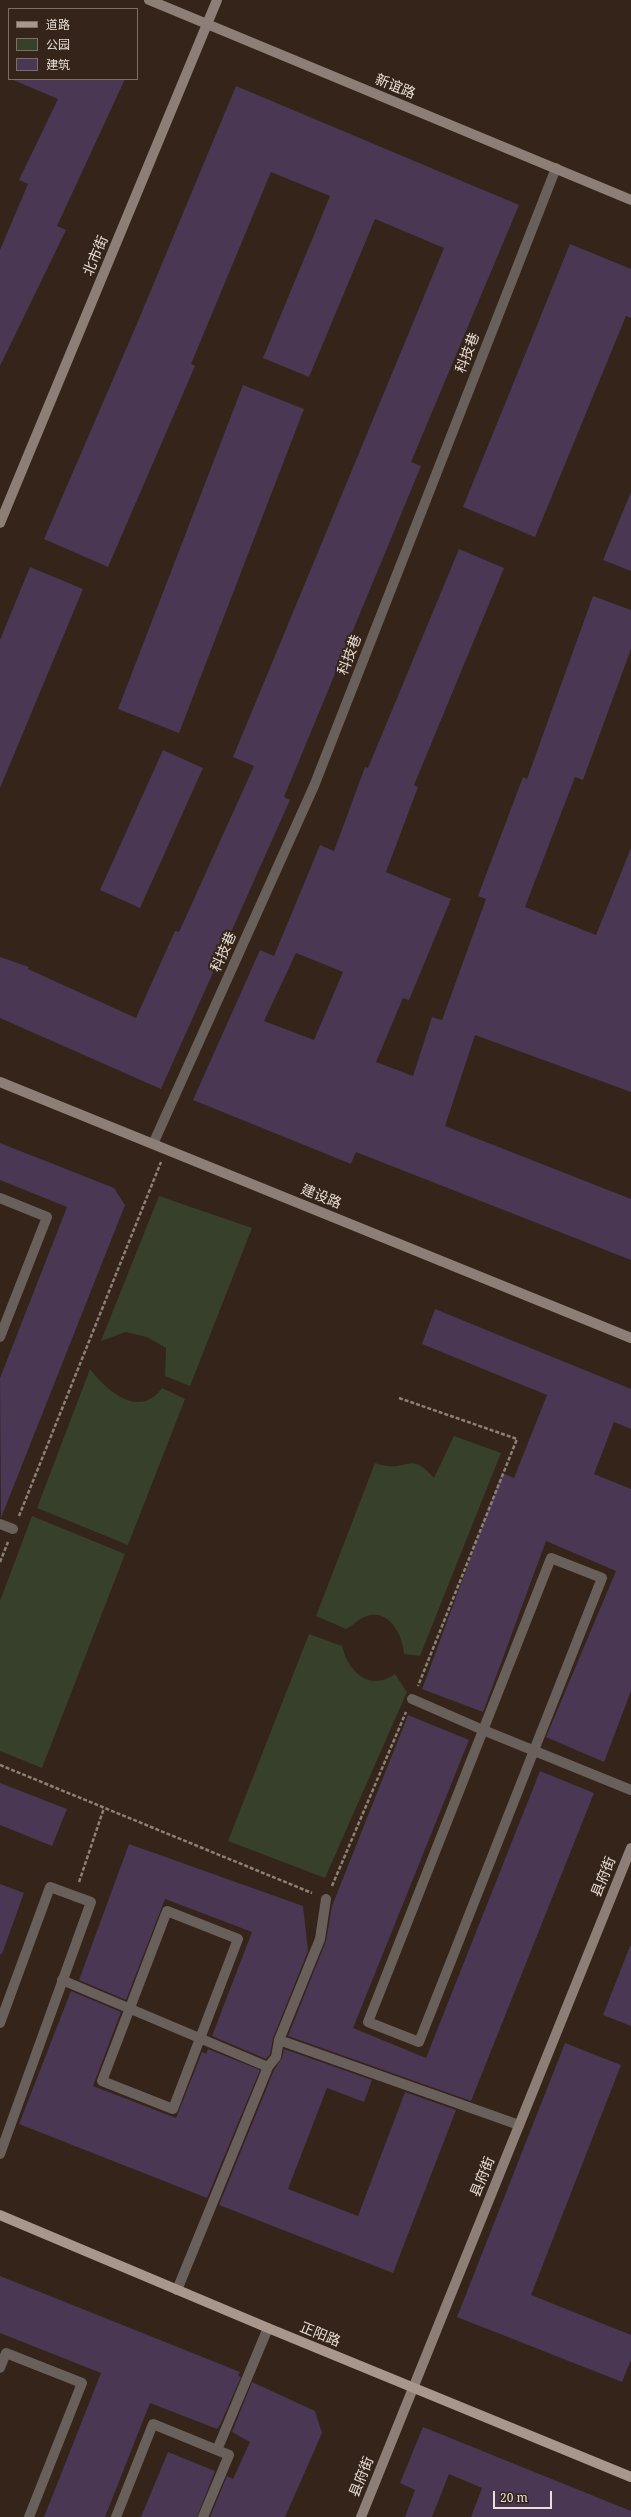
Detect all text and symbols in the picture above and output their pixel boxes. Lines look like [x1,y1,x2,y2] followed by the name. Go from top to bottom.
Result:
[8,8,138,80] legend
[46,16,70,33] text: 道路
[46,36,70,53] text: 公园
[46,56,70,73] text: 建筑
[372,71,418,103] street label: 新谊路
[80,233,112,279] street label: 北市街
[453,330,483,376] street label: 科技巷
[335,632,365,678] street label: 科技巷
[208,929,240,975] street label: 科技巷
[298,1181,344,1213] street label: 建设路
[588,1854,620,1900] street label: 县府街
[467,2154,499,2200] street label: 县府街
[297,2319,343,2351] street label: 正阳路
[346,2454,378,2500] street label: 县府街
[495,2483,554,2509] scale bar
[500,2489,528,2506] text: 20 m

